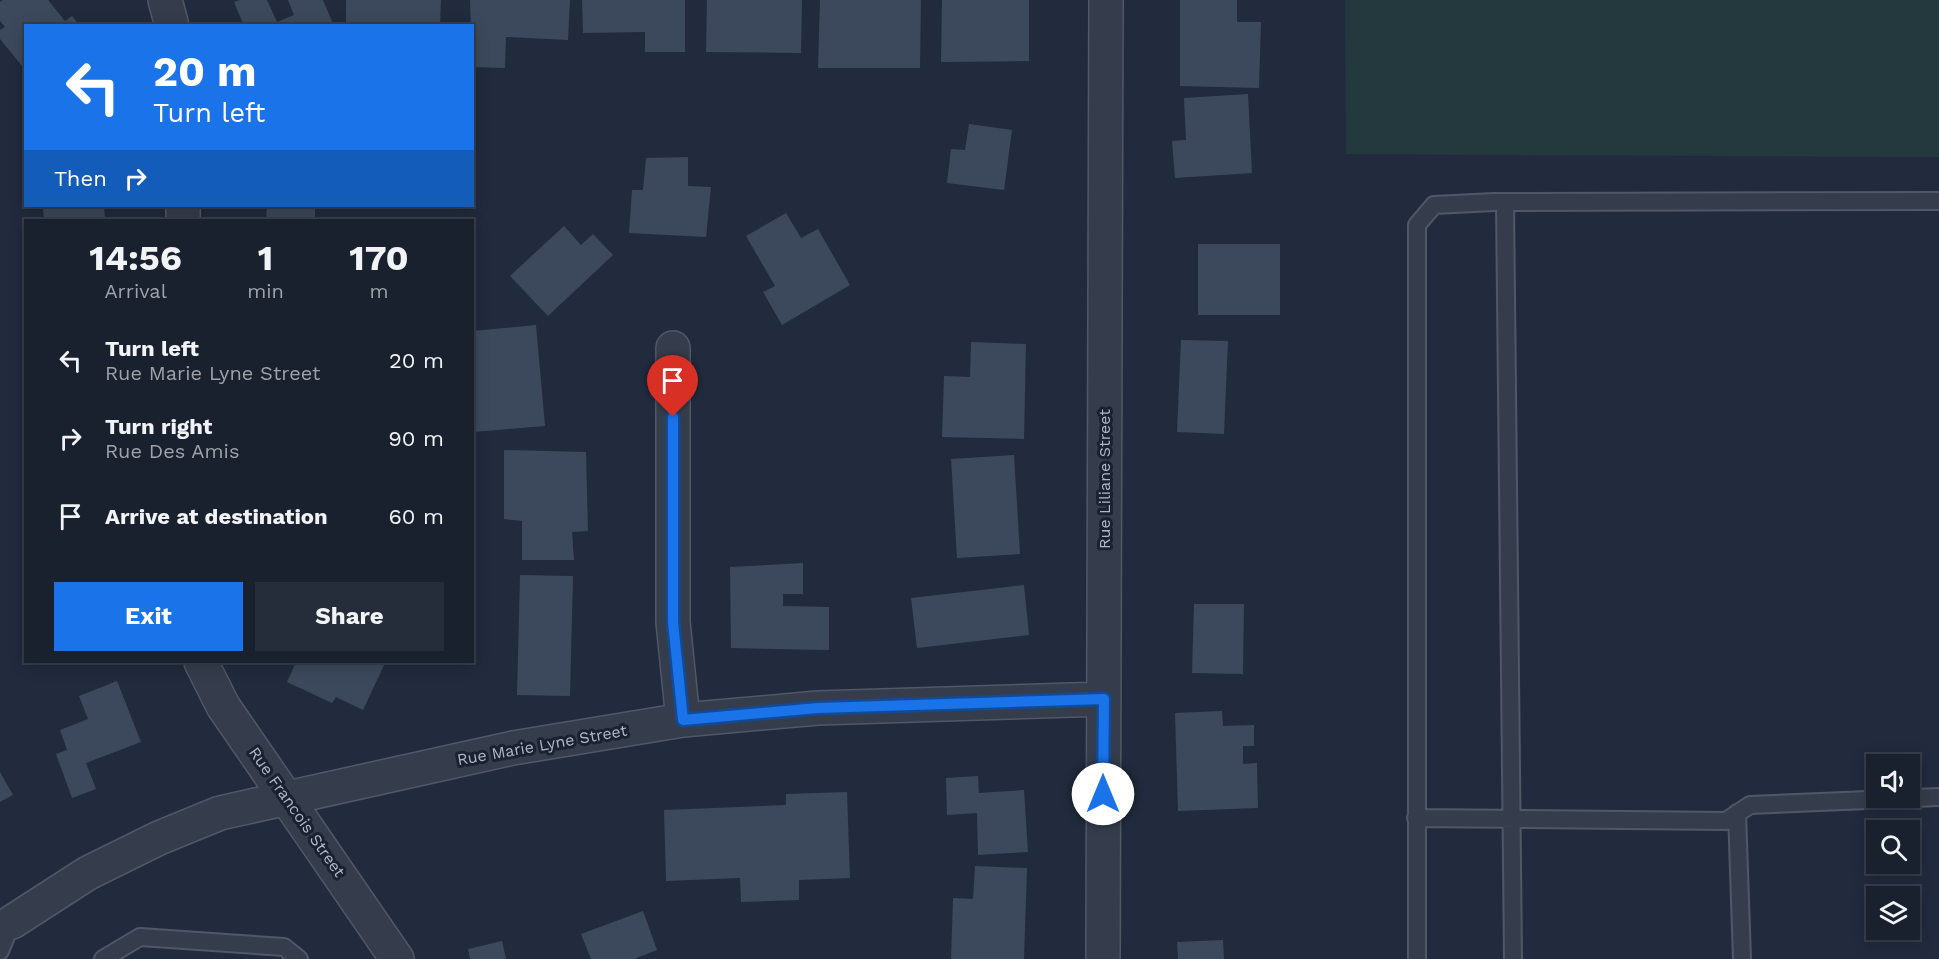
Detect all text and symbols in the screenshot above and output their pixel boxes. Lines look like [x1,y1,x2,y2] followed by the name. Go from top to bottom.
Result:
[153,47,257,96] text: 20 m
[54,48,132,126] icon: left
[153,97,265,129] text: Turn left
[119,162,152,195] icon: right
[54,166,107,191] text: Then
[89,237,182,279] text: 14:56
[258,237,273,279] text: 1
[349,237,409,279] text: 170
[104,279,167,303] text: Arrival
[247,279,284,303] text: min
[369,279,389,303] text: m
[105,336,199,361] text: Turn left
[54,344,87,377] icon: left
[389,348,444,373] text: 20 m
[647,355,698,417] pin
[105,361,320,385] text: Rue Marie Lyne Street
[656,364,689,397] icon: arrive
[1095,409,1114,549] street label: Rue Liliane Street
[105,414,212,439] text: Turn right
[54,422,87,455] icon: right
[388,426,444,451] text: 90 m
[105,439,239,463] text: Rue Des Amis
[54,500,87,533] icon: arrive
[105,504,328,529] text: Arrive at destination
[388,504,444,529] text: 60 m
[54,582,243,651] button: Exit
[255,582,444,651] button: Share
[456,721,629,769] street label: Rue Marie Lyne Street
[245,743,349,881] street label: Rue Francois Street
[1866,754,1920,940] map controls
[1866,754,1920,808] button: sound
[1071,762,1135,826] position arrow
[1866,820,1920,874] button: search
[1866,886,1920,940] button: layers

